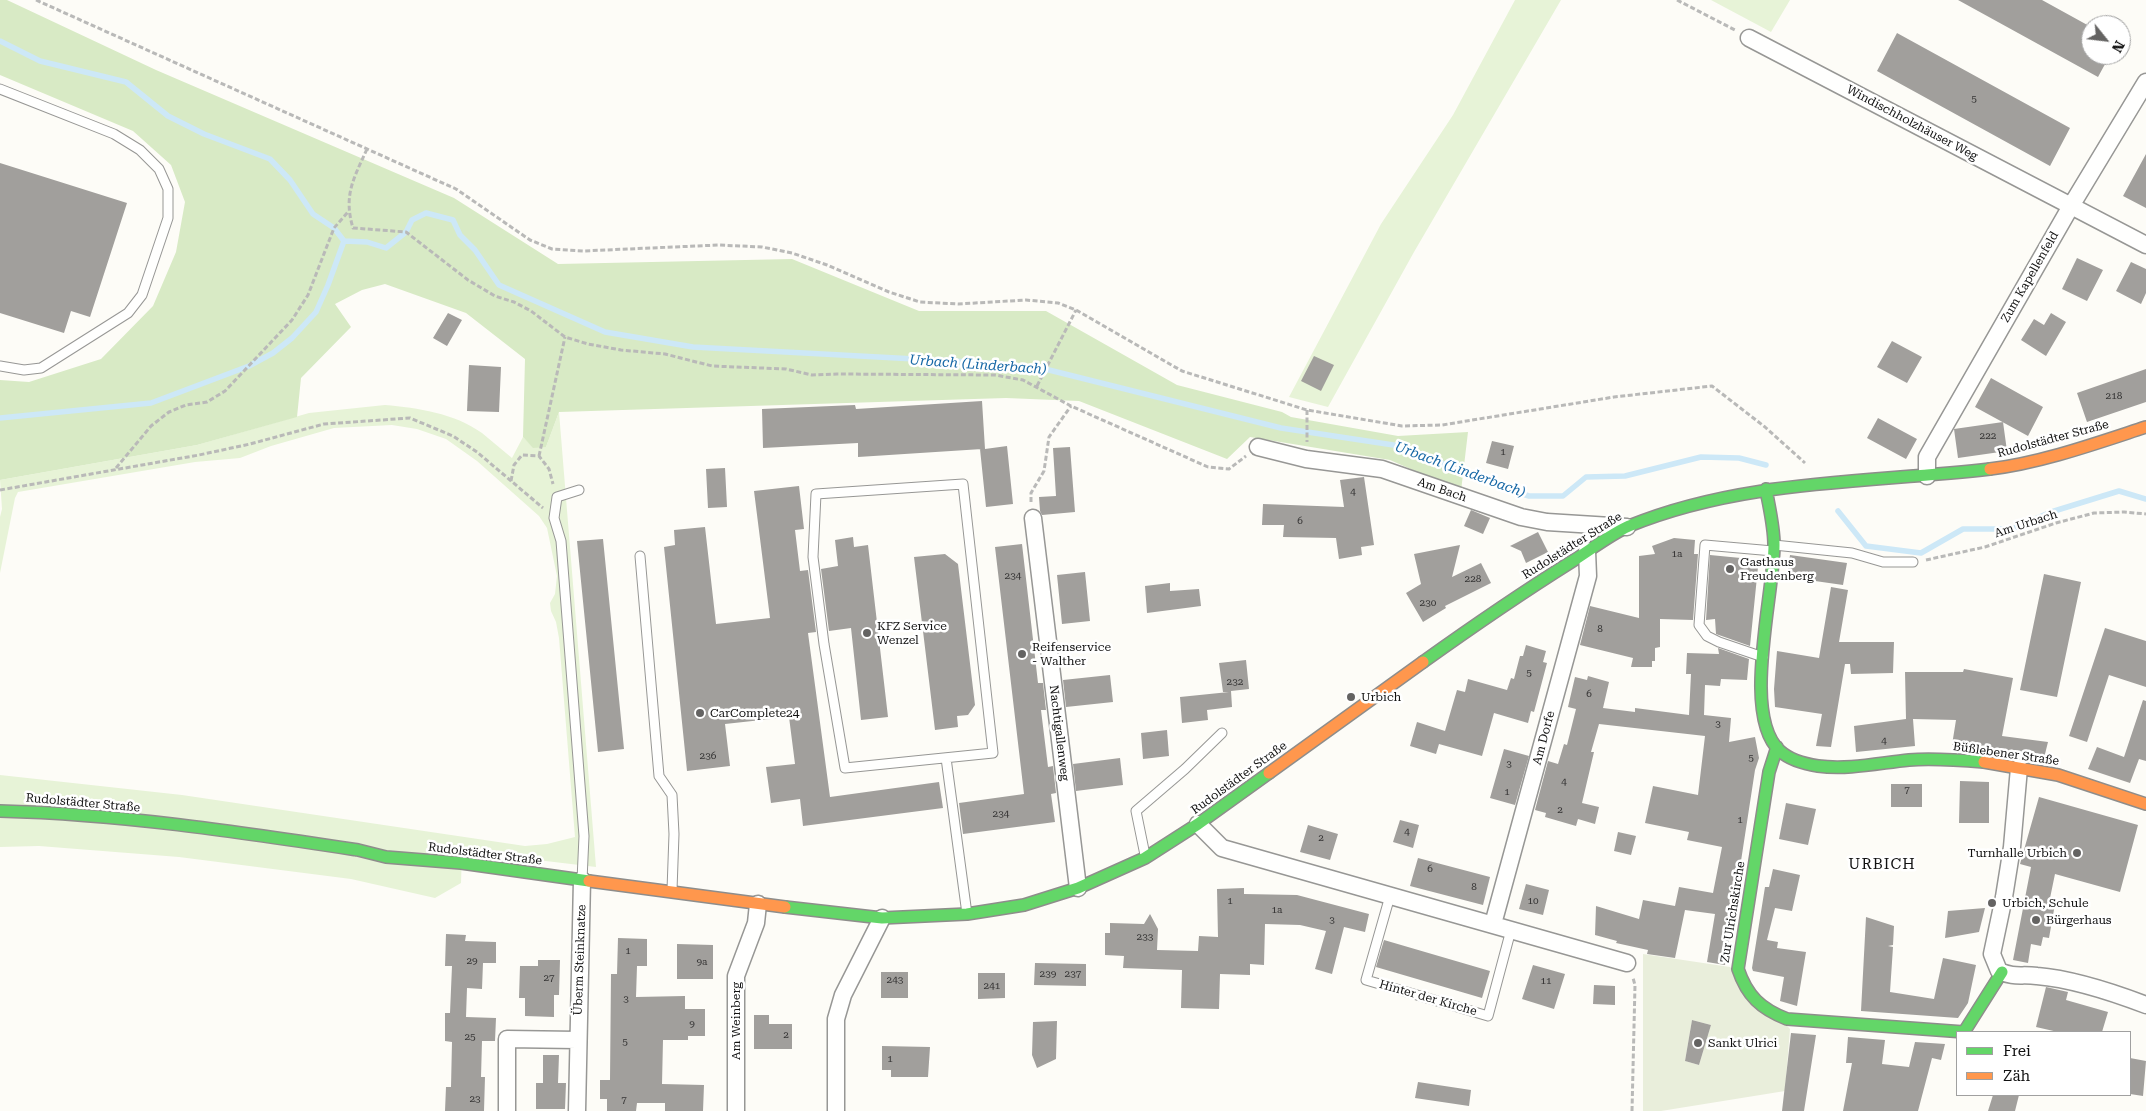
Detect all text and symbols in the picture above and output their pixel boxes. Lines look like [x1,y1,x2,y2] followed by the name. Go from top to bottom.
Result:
[2081,15,2131,65] north arrow
[2109,38,2128,55] text: N
[1844,82,1980,164] street label: Windischholzhäuser Weg
[1971,93,1977,105] house number: 5
[1998,229,2062,325] street label: Zum Kapellenfeld
[909,352,1047,378] water label: Urbach (Linderbach)
[2106,390,2122,402] house number: 218
[1996,417,2110,461] street label: Rudolstädter Straße
[1980,430,1996,442] house number: 222
[1392,439,1528,501] water label: Urbach (Linderbach)
[1500,446,1506,458] house number: 1
[1415,475,1469,505] street label: Am Bach
[1350,486,1356,498] house number: 4
[1993,507,2059,541] street label: Am Urbach
[1520,509,1624,583] street label: Rudolstädter Straße
[1297,515,1303,527] house number: 6
[1671,548,1683,560] house number: 1a
[1740,555,1814,583] place label: Gasthaus Freudenberg
[1724,563,1736,575] marker: Gasthaus Freudenberg
[1005,570,1021,582] house number: 234
[1465,573,1481,585] house number: 228
[1420,597,1436,609] house number: 230
[877,619,947,647] place label: KFZ Service Wenzel
[1597,623,1603,635] house number: 8
[861,627,873,639] marker: KFZ Service Wenzel
[1032,640,1111,668] place label: Reifenservice - Walther
[1016,648,1028,660] marker: Reifenservice - Walther
[1526,667,1532,679] house number: 5
[1227,676,1243,688] house number: 232
[1046,684,1072,782] street label: Nachtigallenweg
[1586,688,1592,700] house number: 6
[1361,690,1401,704] place label: Urbich
[1345,691,1357,703] marker: Urbich
[710,706,800,720] place label: CarComplete24
[694,707,706,719] marker: CarComplete24
[1530,709,1558,767] street label: Am Dorfe
[1715,718,1721,730] house number: 3
[1881,735,1887,747] house number: 4
[1188,738,1290,818] street label: Rudolstädter Straße
[1952,739,2060,769] street label: Büßlebener Straße
[700,750,716,762] house number: 236
[1748,752,1754,764] house number: 5
[1506,758,1512,770] house number: 3
[1561,776,1567,788] house number: 4
[1904,784,1910,796] house number: 7
[1504,786,1510,798] house number: 1
[25,791,141,815] street label: Rudolstädter Straße
[1557,804,1563,816] house number: 2
[993,808,1009,820] house number: 234
[1737,814,1743,826] house number: 1
[1404,826,1410,838] house number: 4
[1318,832,1324,844] house number: 2
[427,840,543,868] street label: Rudolstädter Straße
[1967,846,2067,860] place label: Turnhalle Urbich
[2071,847,2083,859] marker: Turnhalle Urbich
[1848,856,1916,874] district label: URBICH
[1718,860,1748,964] street label: Zur Ulrichskirche
[1427,863,1433,875] house number: 6
[1471,881,1477,893] house number: 8
[1227,895,1233,907] house number: 1
[1527,895,1539,907] house number: 10
[2002,896,2088,910] place label: Urbich, Schule
[1986,897,1998,909] marker: Urbich, Schule
[571,904,589,1016] street label: Überm Steinknatze
[1271,904,1283,916] house number: 1a
[2046,913,2112,927] place label: Bürgerhaus
[1329,914,1335,926] house number: 3
[2030,914,2042,926] marker: Bürgerhaus
[1137,931,1153,943] house number: 233
[625,945,631,957] house number: 1
[466,955,478,967] house number: 29
[696,956,708,968] house number: 9a
[1040,968,1056,980] house number: 239
[1065,968,1081,980] house number: 237
[543,972,555,984] house number: 27
[887,974,903,986] house number: 243
[1540,975,1552,987] house number: 11
[1377,977,1479,1019] street label: Hinter der Kirche
[984,980,1000,992] house number: 241
[729,982,743,1060] street label: Am Weinberg
[623,993,629,1005] house number: 3
[689,1018,695,1030] house number: 9
[783,1029,789,1041] house number: 2
[464,1031,476,1043] house number: 25
[1956,1031,2131,1096] legend
[622,1036,628,1048] house number: 5
[1708,1036,1777,1050] place label: Sankt Ulrici
[1692,1037,1704,1049] marker: Sankt Ulrici
[2003,1042,2031,1060] text: Frei
[887,1053,893,1065] house number: 1
[2003,1067,2030,1085] text: Zäh
[469,1093,481,1105] house number: 23
[621,1094,627,1106] house number: 7

